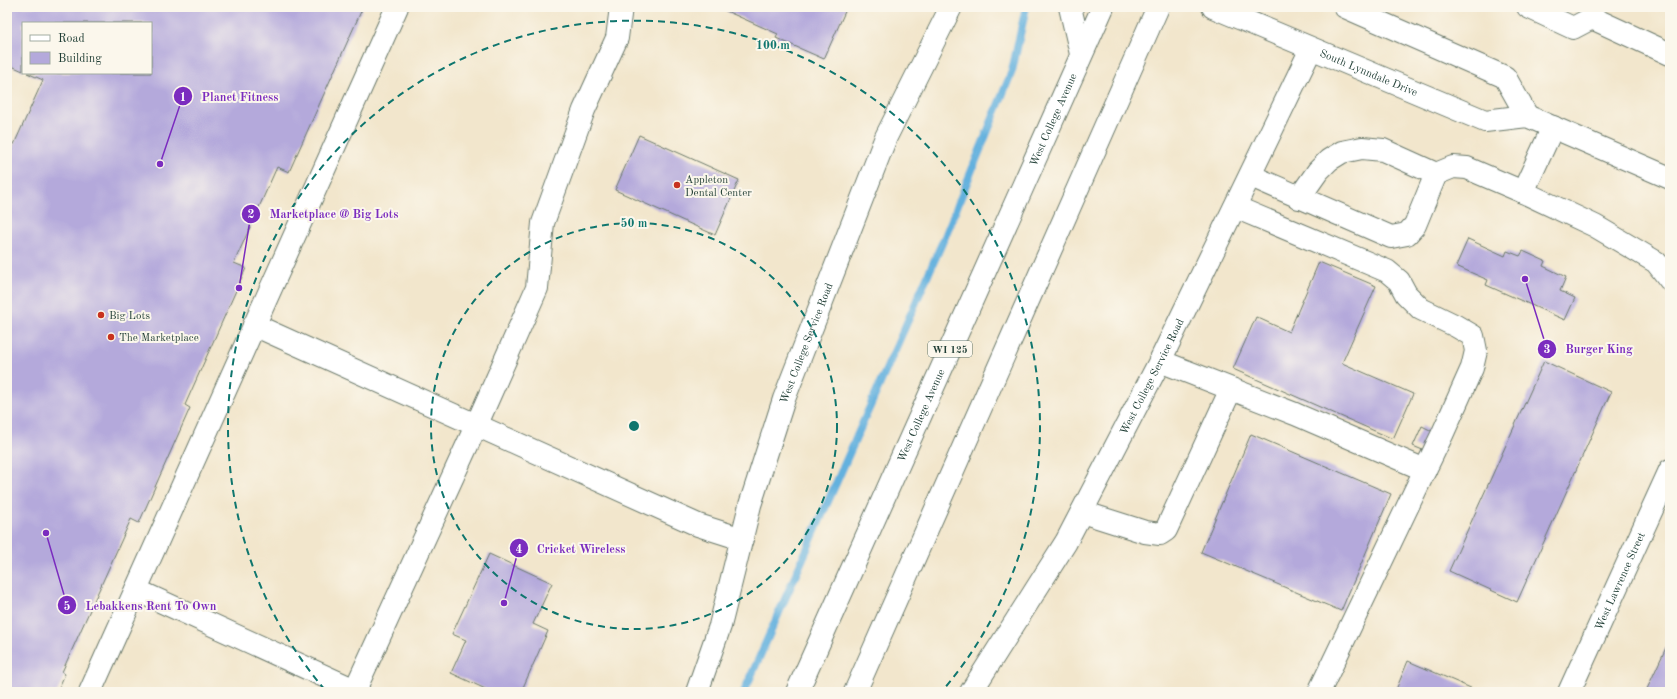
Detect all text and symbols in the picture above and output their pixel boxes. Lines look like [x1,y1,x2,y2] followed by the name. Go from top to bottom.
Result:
[22,22,152,74] legend
[58,33,85,45] text: Road
[756,40,790,52] text: 100 m
[1318,48,1419,99] street label: South Lynndale Drive
[58,53,102,65] text: Building
[1029,72,1080,168] street label: West College Avenue
[173,84,286,108] callout: Planet Fitness
[180,92,186,104] text: 1
[202,92,278,104] text: Planet Fitness
[685,175,752,199] place label: Appleton Dental Center
[672,180,682,190] marker: Appleton Dental Center
[241,202,406,226] callout: Marketplace @ Big Lots
[248,209,255,221] text: 2
[270,209,398,221] text: Marketplace @ Big Lots
[621,217,648,230] text: 50 m
[779,282,836,405] street label: West College Service Road
[96,310,106,320] marker: Big Lots
[109,311,150,322] place label: Big Lots
[1119,317,1187,437] street label: West College Service Road
[106,332,116,342] marker: The Marketplace
[119,333,199,344] place label: The Marketplace
[1537,337,1641,361] callout: Burger King
[928,341,972,357] road number: WI 125
[1544,344,1551,356] text: 3
[1565,344,1633,356] text: Burger King
[896,368,947,464] street label: West College Avenue
[627,419,641,433] centre of rings
[1594,531,1648,632] street label: West Lawrence Street
[509,536,634,560] callout: Cricket Wireless
[516,544,523,556] text: 4
[537,544,625,556] text: Cricket Wireless
[57,593,224,617] callout: Lebakkens Rent To Own
[64,600,71,613] text: 5
[85,601,217,613] text: Lebakkens Rent To Own

